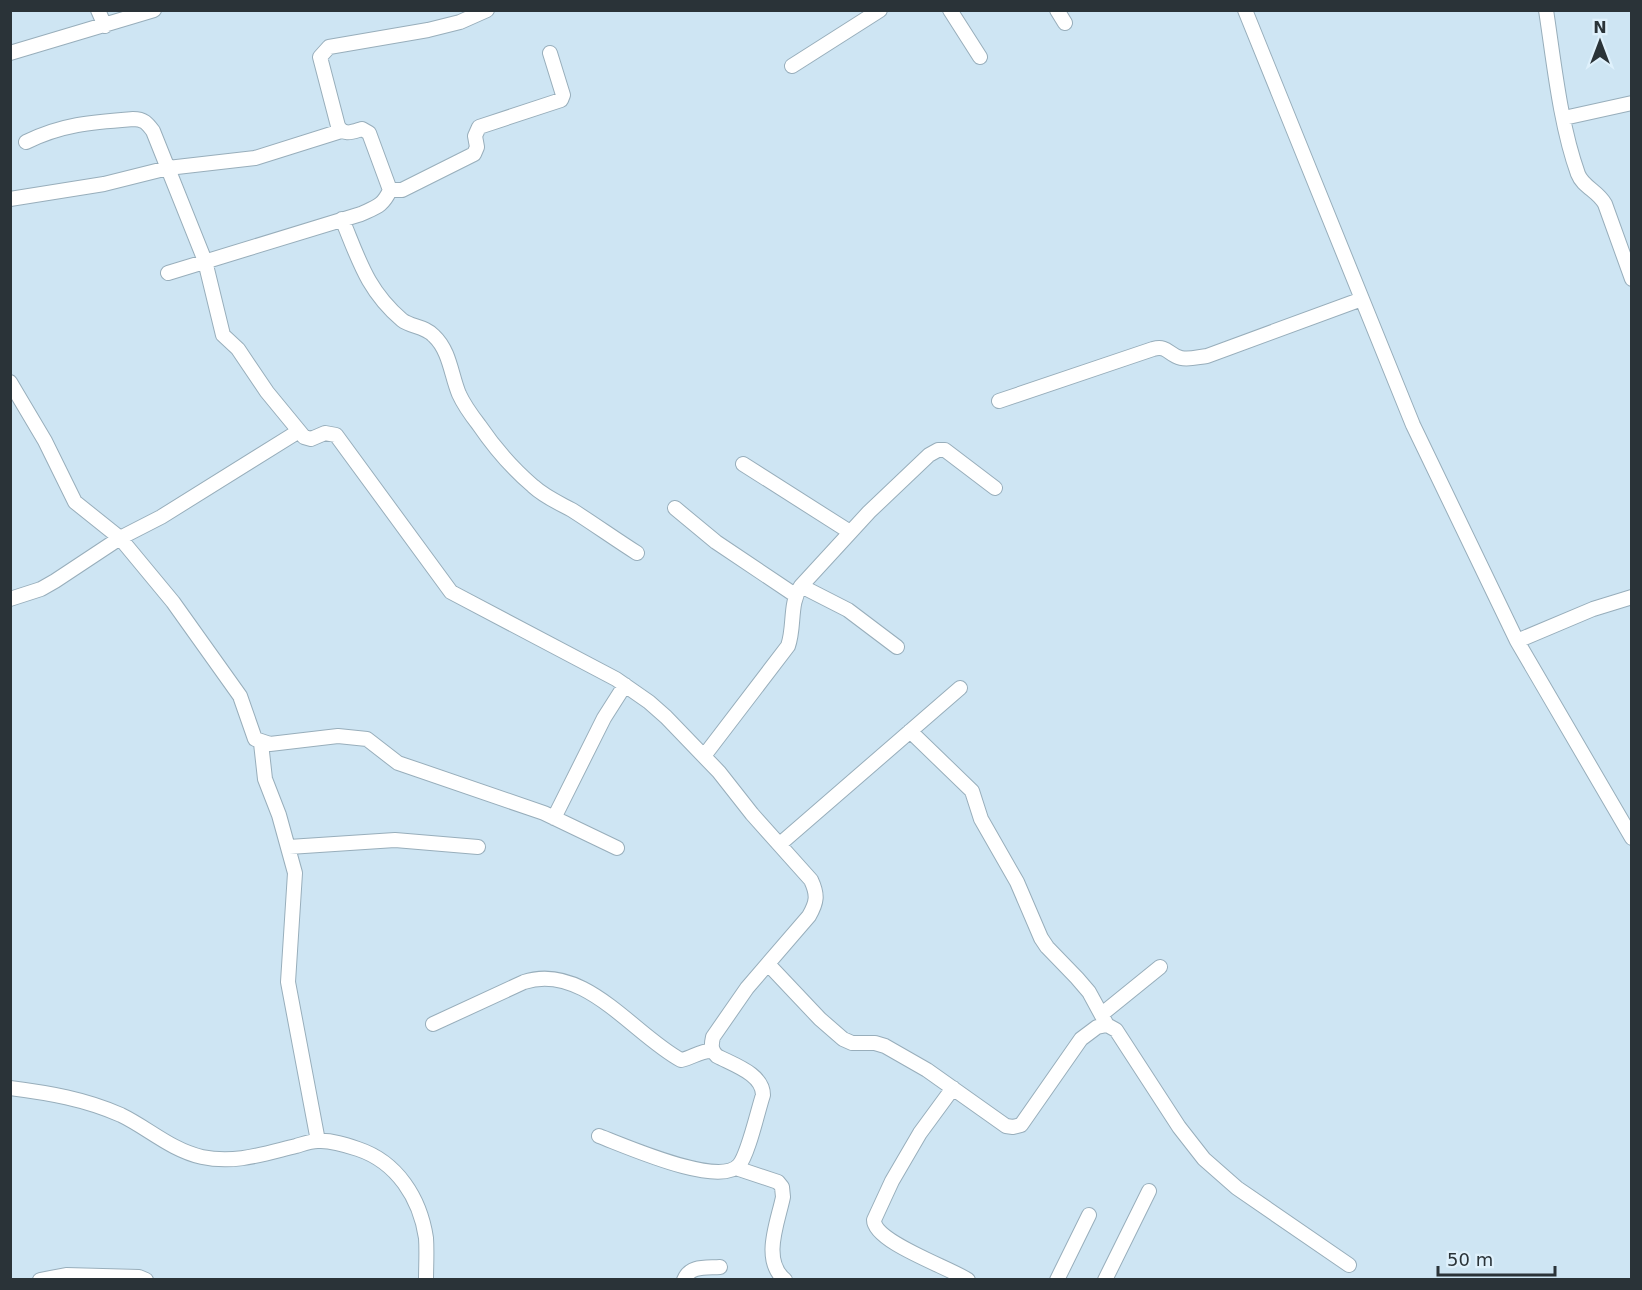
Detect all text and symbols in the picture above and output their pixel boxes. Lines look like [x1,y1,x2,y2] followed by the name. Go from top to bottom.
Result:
[1570,12,1630,72] north arrow
[1593,18,1607,37] text: N
[1438,1239,1555,1277] scale bar
[1447,1249,1493,1270] text: 50 m

